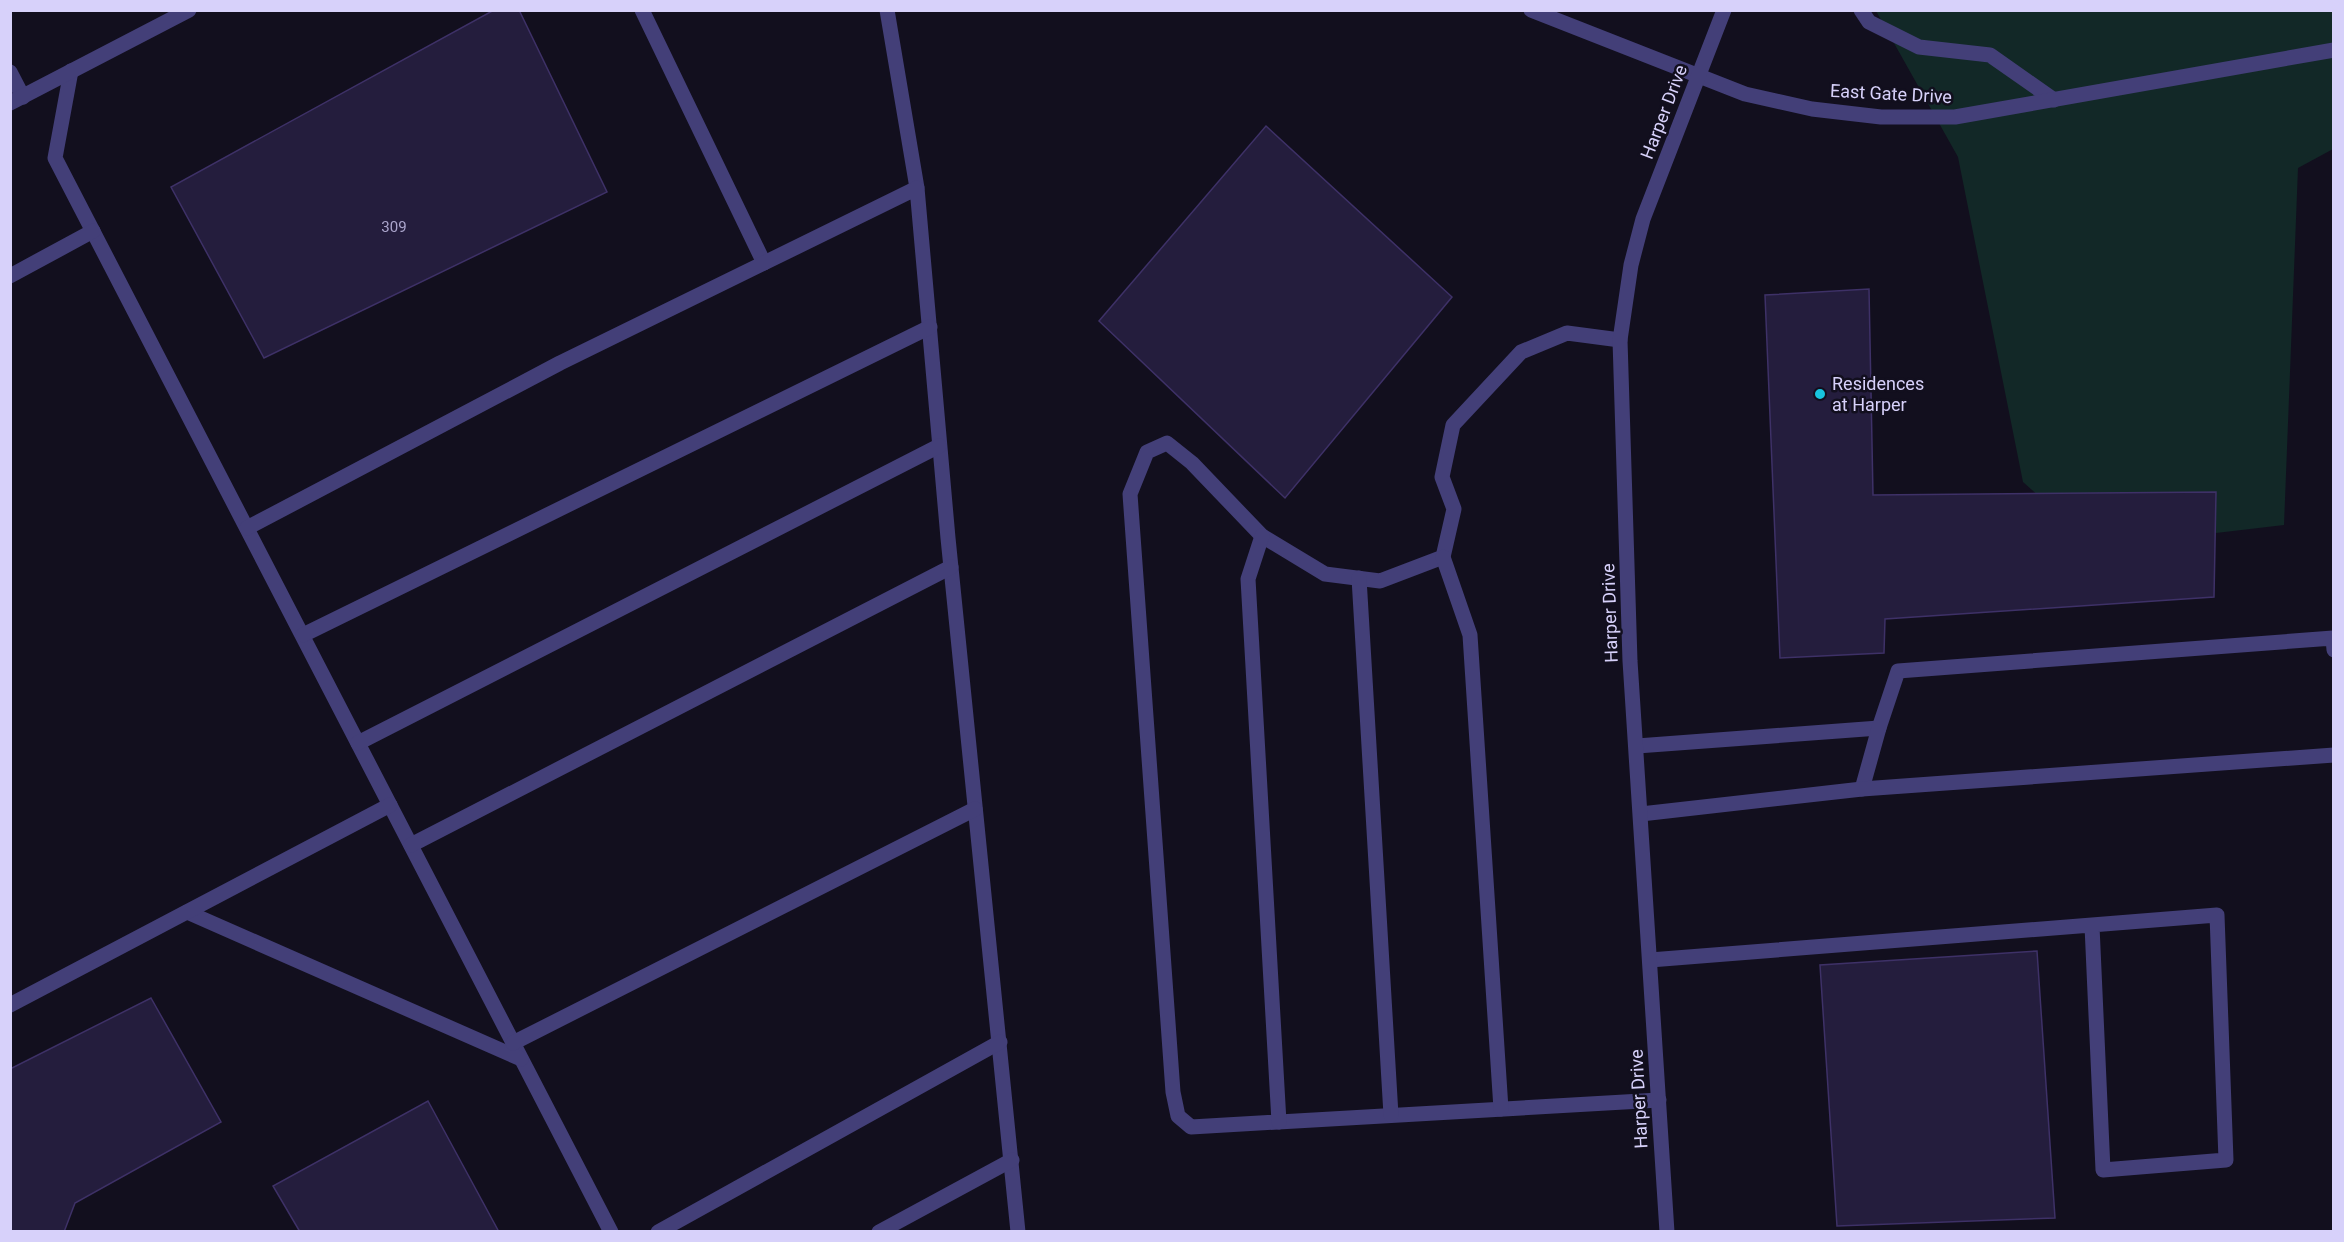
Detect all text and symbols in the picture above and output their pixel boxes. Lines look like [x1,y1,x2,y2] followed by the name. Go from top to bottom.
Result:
[1636,62,1691,162] street label: Harper Drive
[1830,80,1953,107] street label: East Gate Drive
[381,218,407,236] house number: 309
[1832,373,1924,415] place label: Residences at Harper
[1813,387,1827,401] marker: Residences at Harper
[1597,563,1622,663] street label: Harper Drive
[1625,1049,1652,1149] street label: Harper Drive

